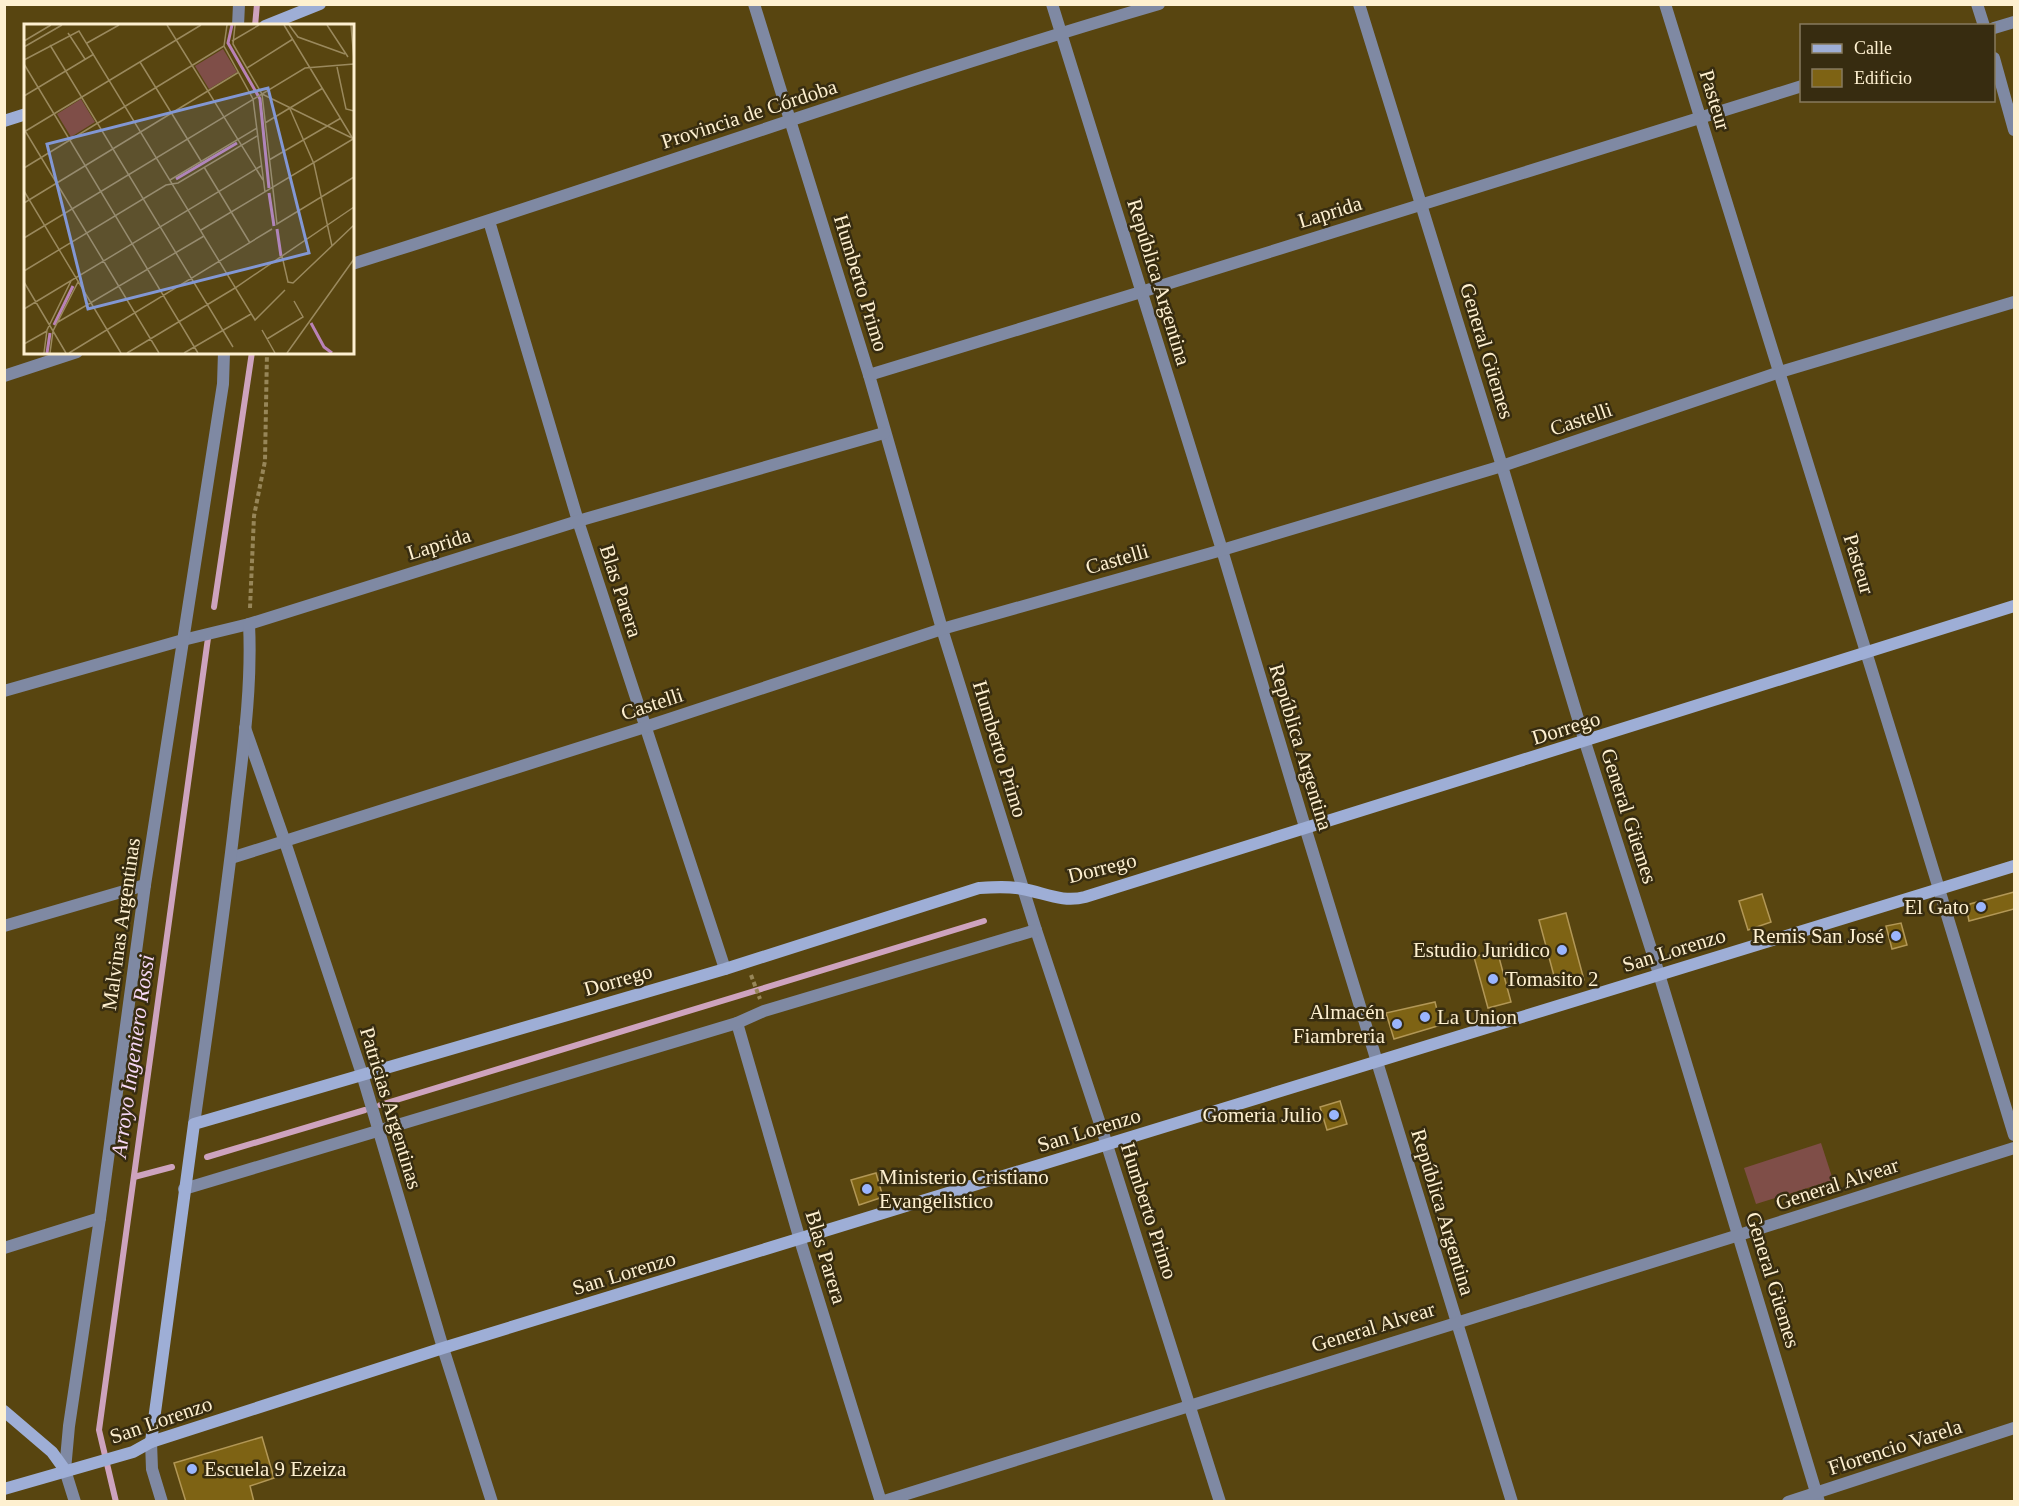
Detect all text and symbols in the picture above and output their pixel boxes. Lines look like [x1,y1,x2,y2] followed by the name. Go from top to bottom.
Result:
[24,24,354,354] inset map
[1800,24,1995,102] legend
[1854,38,1892,58] text: Calle
[1694,67,1736,133] street label: Pasteur
[1854,68,1912,88] text: Edificio
[658,74,840,154] street label: Provincia de Córdoba
[1295,191,1365,233] street label: Laprida
[1122,196,1196,369] street label: República Argentina
[829,212,893,354] street label: Humberto Primo
[1455,280,1519,422] street label: General Güemes
[1547,397,1615,441] street label: Castelli
[404,523,474,565] street label: Laprida
[1838,531,1880,597] street label: Pasteur
[1083,539,1151,579] street label: Castelli
[595,542,647,641] street label: Blas Parera
[1264,661,1338,834] street label: República Argentina
[968,678,1032,820] street label: Humberto Primo
[618,683,686,725] street label: Castelli
[1529,706,1603,750] street label: Dorrego
[1596,745,1662,887] street label: General Güemes
[97,836,145,1012] street label: Malvinas Argentinas
[1065,848,1139,888] street label: Dorrego
[1904,895,1969,919] place label: El Gato
[1974,900,1988,914] marker: El Gato
[1619,923,1729,977] street label: San Lorenzo
[1752,924,1884,948] place label: Remis San José
[1889,929,1903,943] marker: Remis San José
[1413,938,1550,962] place label: Estudio Juridico
[1555,943,1569,957] marker: Estudio Juridico
[106,953,159,1161] water label: Arroyo Ingeniero Rossi
[581,959,655,1001] street label: Dorrego
[1505,967,1599,991] place label: Tomasito 2
[1486,972,1500,986] marker: Tomasito 2
[1293,1000,1386,1048] place label: Almacén Fiambreria
[1437,1005,1517,1029] place label: La Union
[1418,1010,1432,1024] marker: La Union
[1390,1017,1404,1031] marker: Almacén Fiambreria
[355,1024,427,1192] street label: Patricias Argentinas
[1034,1103,1144,1157] street label: San Lorenzo
[1202,1103,1322,1127] place label: Gomeria Julio
[1327,1108,1341,1122] marker: Gomeria Julio
[1406,1126,1480,1299] street label: República Argentina
[1116,1140,1182,1282] street label: Humberto Primo
[1773,1153,1901,1215] street label: General Alvear
[879,1165,1049,1213] place label: Ministerio Cristiano Evangelistico
[860,1182,874,1196] marker: Ministerio Cristiano Evangelistico
[800,1207,852,1307] street label: Blas Parera
[1741,1209,1805,1351] street label: General Güemes
[569,1246,679,1300] street label: San Lorenzo
[1308,1297,1438,1357] street label: General Alvear
[107,1391,215,1449] street label: San Lorenzo
[1825,1414,1965,1480] street label: Florencio Varela
[204,1457,347,1481] place label: Escuela 9 Ezeiza
[185,1462,199,1476] marker: Escuela 9 Ezeiza

